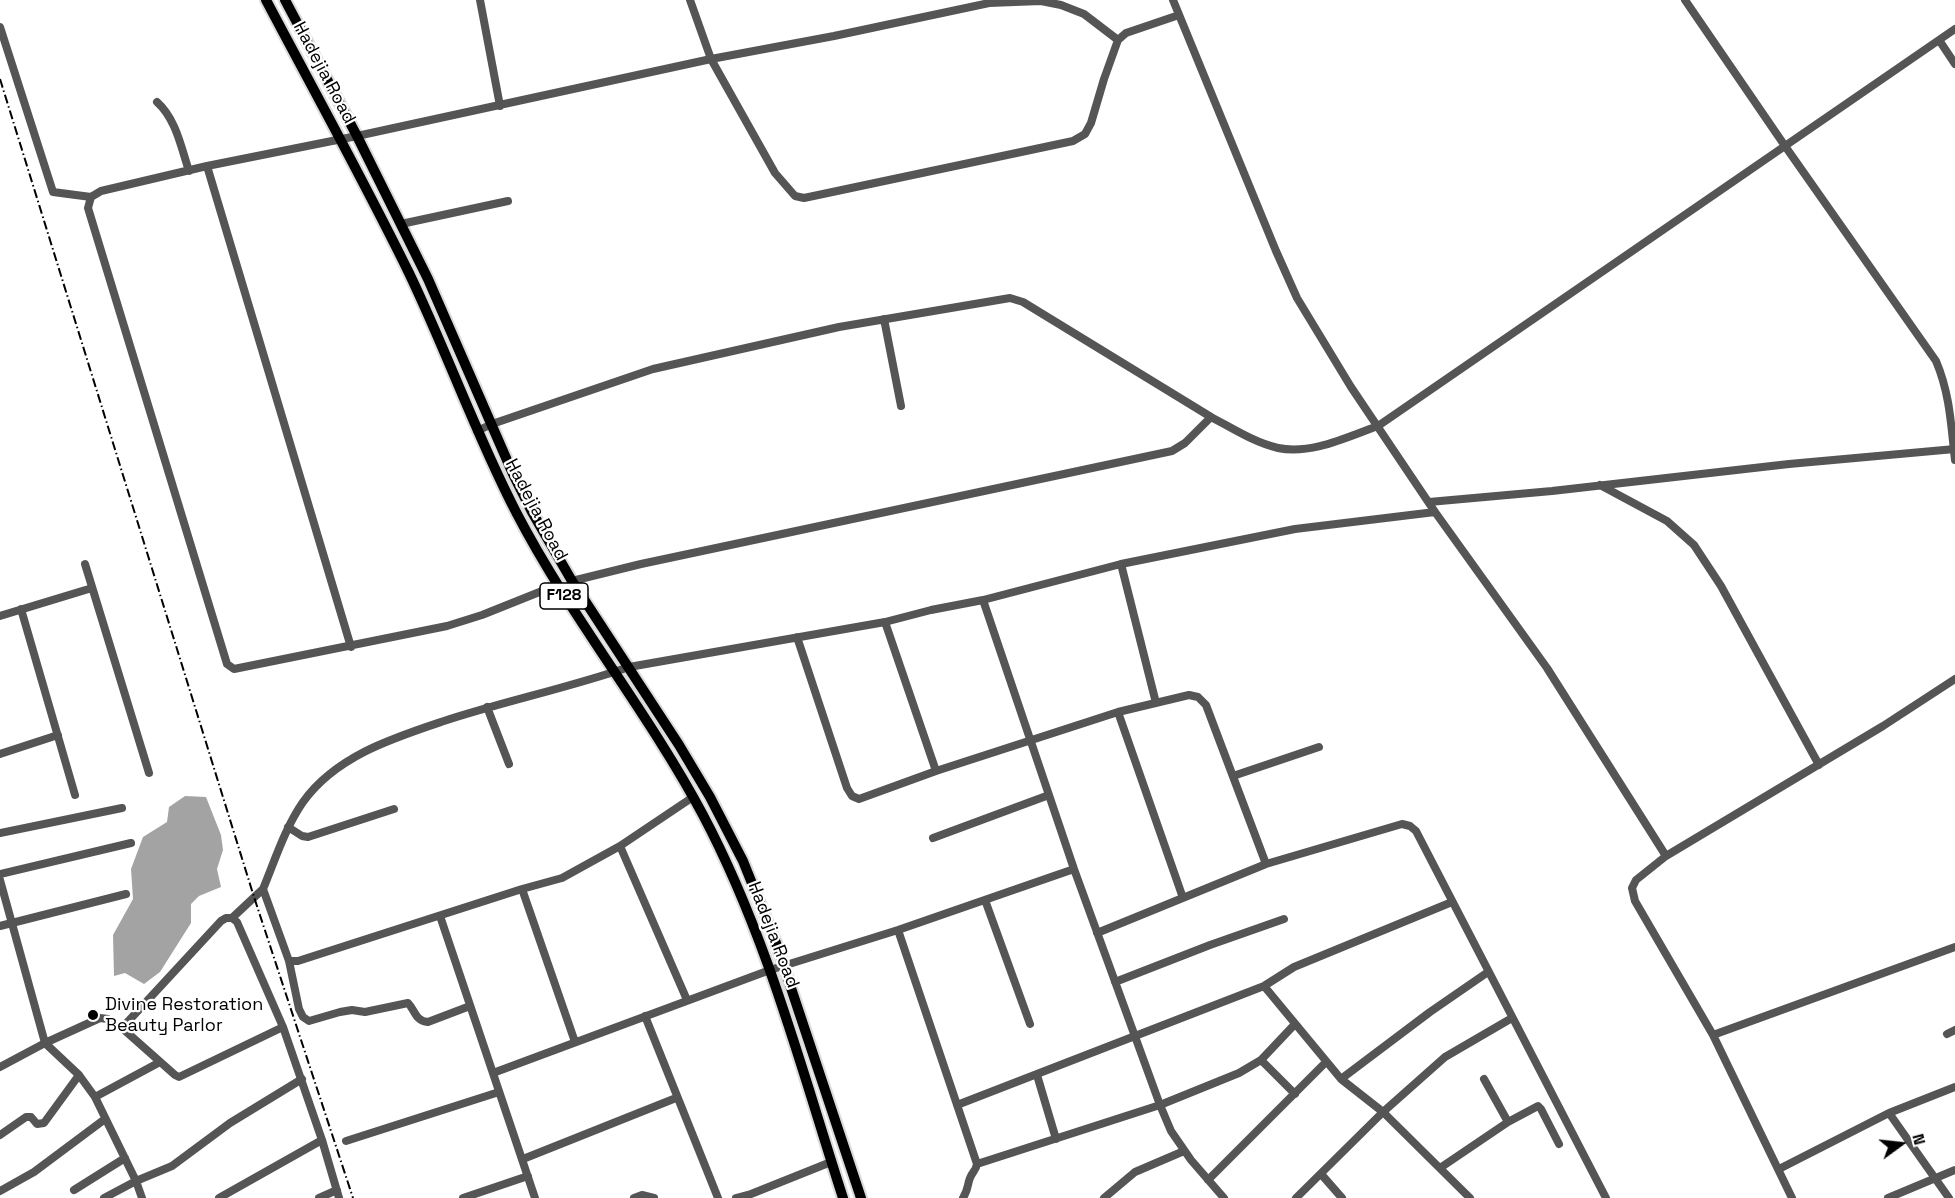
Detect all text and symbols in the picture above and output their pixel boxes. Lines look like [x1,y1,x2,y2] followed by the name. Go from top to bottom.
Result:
[288,18,360,128] street label: Hadejia Road
[500,455,572,565] street label: Hadejia Road
[540,583,588,609] road number: F128
[743,879,803,991] street label: Hadejia Road
[105,994,263,1036] place label: Divine Restoration Beauty Parlor
[86,1008,100,1022] marker: Divine Restoration Beauty Parlor
[1871,1114,1931,1174] north arrow
[1907,1131,1930,1147] text: N

